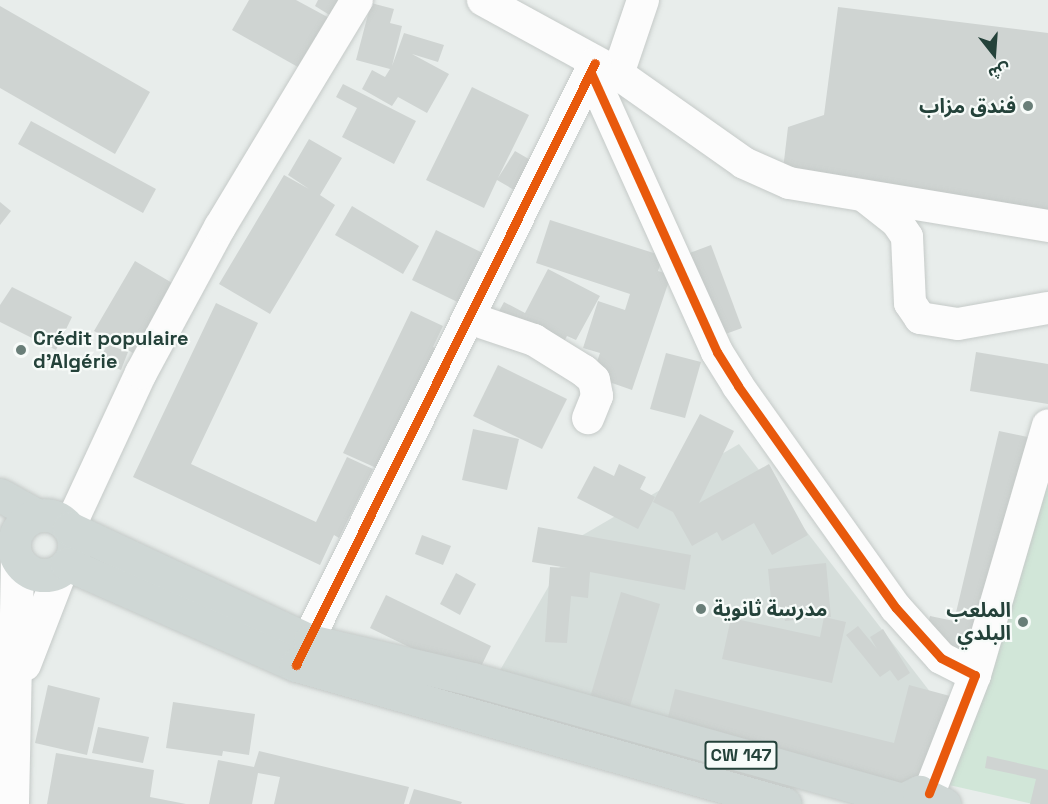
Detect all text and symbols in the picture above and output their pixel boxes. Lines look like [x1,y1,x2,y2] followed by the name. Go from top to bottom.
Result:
[964,24,1024,84] north arrow
[986,58,1013,85] text: ش
[919,94,1016,118] place label: فندق مزاب
[1021,99,1035,113] marker: فندق مزاب
[33,326,189,373] place label: Crédit populaire d'Algérie
[14,343,28,357] marker: Crédit populaire d'Algérie
[713,597,827,621] place label: مدرسة ثانوية
[946,598,1011,645] place label: الملعب البلدي
[694,602,708,616] marker: مدرسة ثانوية
[1016,615,1030,629] marker: الملعب البلدي
[704,740,778,770] road number: CW 147

